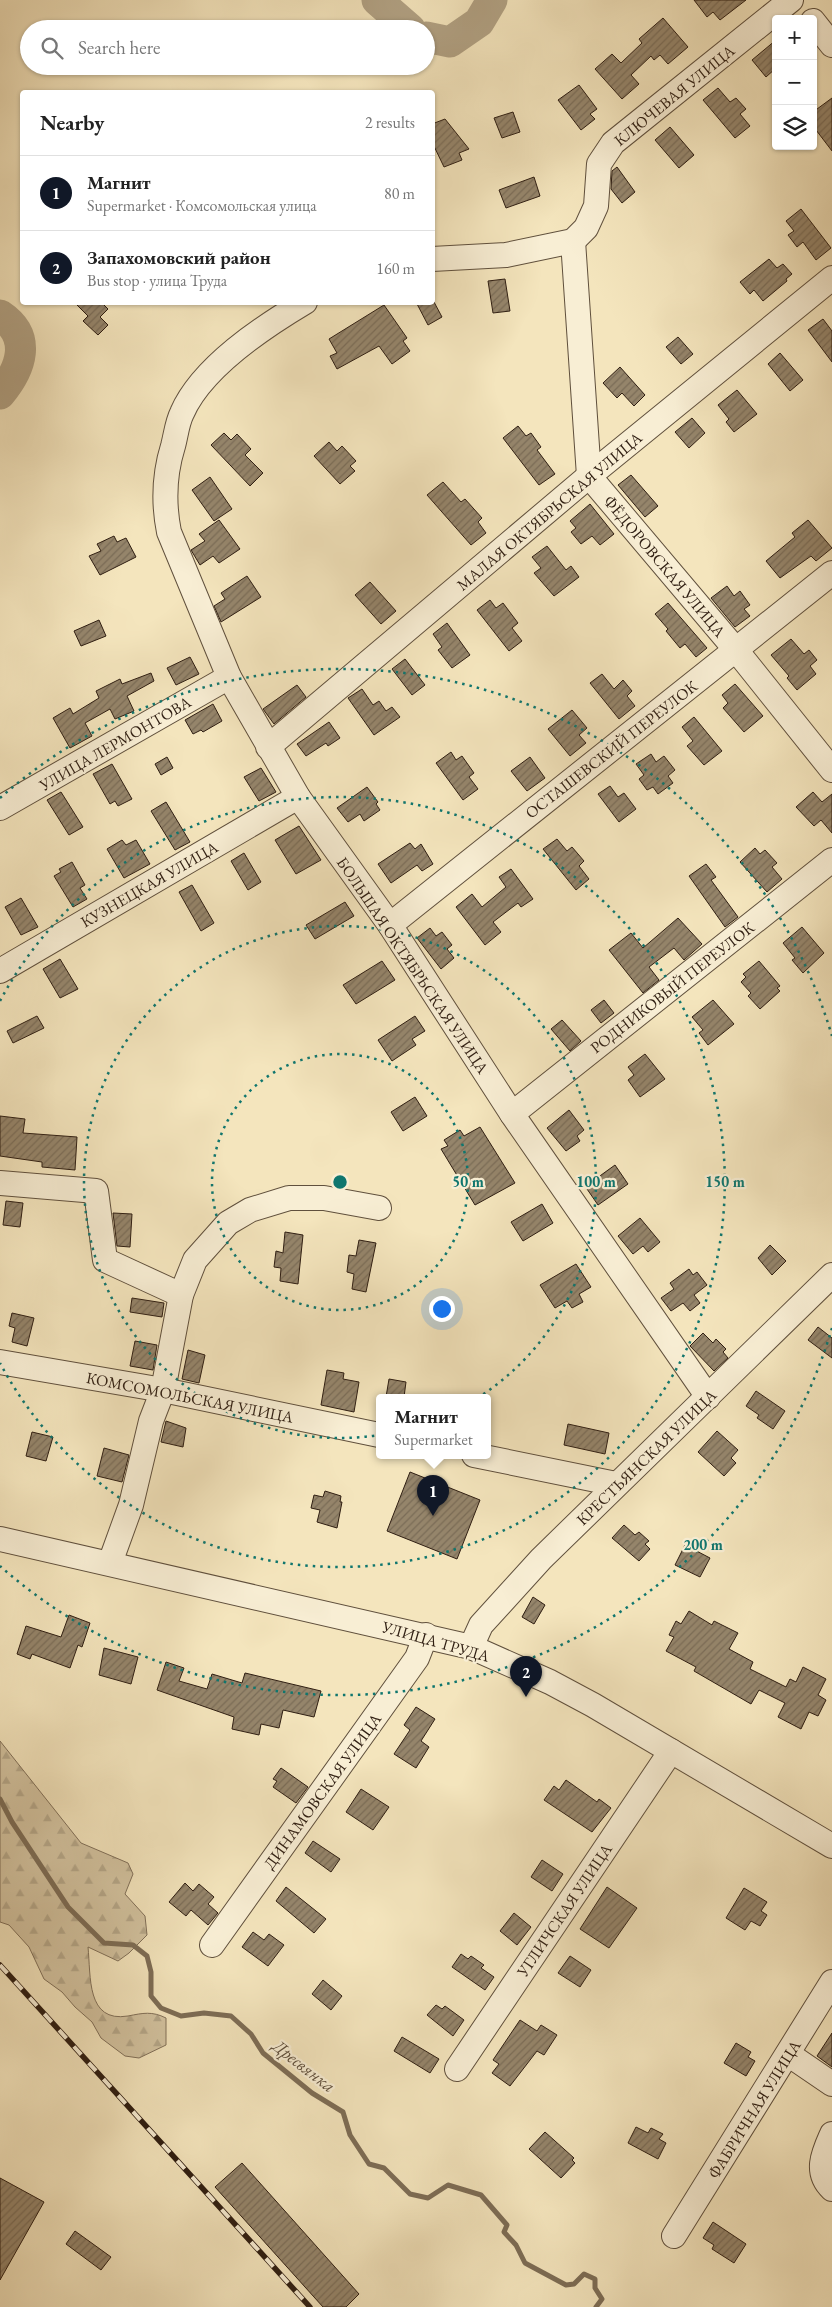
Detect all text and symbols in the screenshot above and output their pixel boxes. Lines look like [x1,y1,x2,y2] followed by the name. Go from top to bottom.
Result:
[772,15,817,150] map controls
[772,15,817,60] button: +
[20,20,435,75] search box
[38,34,66,62] icon: search
[78,35,160,60] text: Search here
[610,40,740,151] street label: КЛЮЧЕВАЯ УЛИЦА
[772,60,817,105] button: −
[772,105,817,150] button: layers
[40,109,104,136] text: Nearby
[365,112,415,133] text: 2 results
[87,170,151,195] text: Магнит
[52,183,60,204] text: 1
[384,183,415,204] text: 80 m
[87,195,317,216] text: Supermarket · Комсомольская улица
[87,245,271,270] text: Запахомовский район
[52,258,60,279] text: 2
[376,258,415,279] text: 160 m
[87,270,227,291] text: Bus stop · улица Труда
[452,427,647,595] street label: МАЛАЯ ОКТЯБРЬСКАЯ УЛИЦА
[599,491,731,642] street label: ФЁДОРОВСКАЯ УЛИЦА
[521,675,702,823] street label: ОСТАШЕВСКИЙ ПЕРЕУЛОК
[35,691,196,796] street label: УЛИЦА ЛЕРМОНТОВА
[77,836,223,932] street label: КУЗНЕЦКАЯ УЛИЦА
[332,853,494,1079] street label: БОЛЬШАЯ ОКТЯБРЬСКАЯ УЛИЦА
[586,916,759,1058] street label: РОДНИКОВЫЙ ПЕРЕУЛОК
[452,1172,484,1191] text: 50 m
[576,1172,616,1191] text: 100 m
[705,1172,745,1191] text: 150 m
[331,1173,349,1191] centre of rings
[429,1296,455,1322] your location
[85,1367,296,1428] street label: КОМСОМОЛЬСКАЯ УЛИЦА
[572,1384,722,1530] street label: КРЕСТЬЯНСКАЯ УЛИЦА
[376,1394,491,1459] popup
[394,1404,458,1429] text: Магнит
[394,1429,473,1450] text: Supermarket
[417,1475,449,1516] pin: 1
[683,1535,723,1554] text: 200 m
[379,1616,493,1667] street label: УЛИЦА ТРУДА
[510,1656,542,1697] pin: 2
[259,1708,387,1873] street label: ДИНАМОВСКАЯ УЛИЦА
[511,1839,617,1982] street label: УГЛИЧСКАЯ УЛИЦА
[266,2033,340,2098] water label: Дресвянка
[703,2035,806,2182] street label: ФАБРИЧНАЯ УЛИЦА

